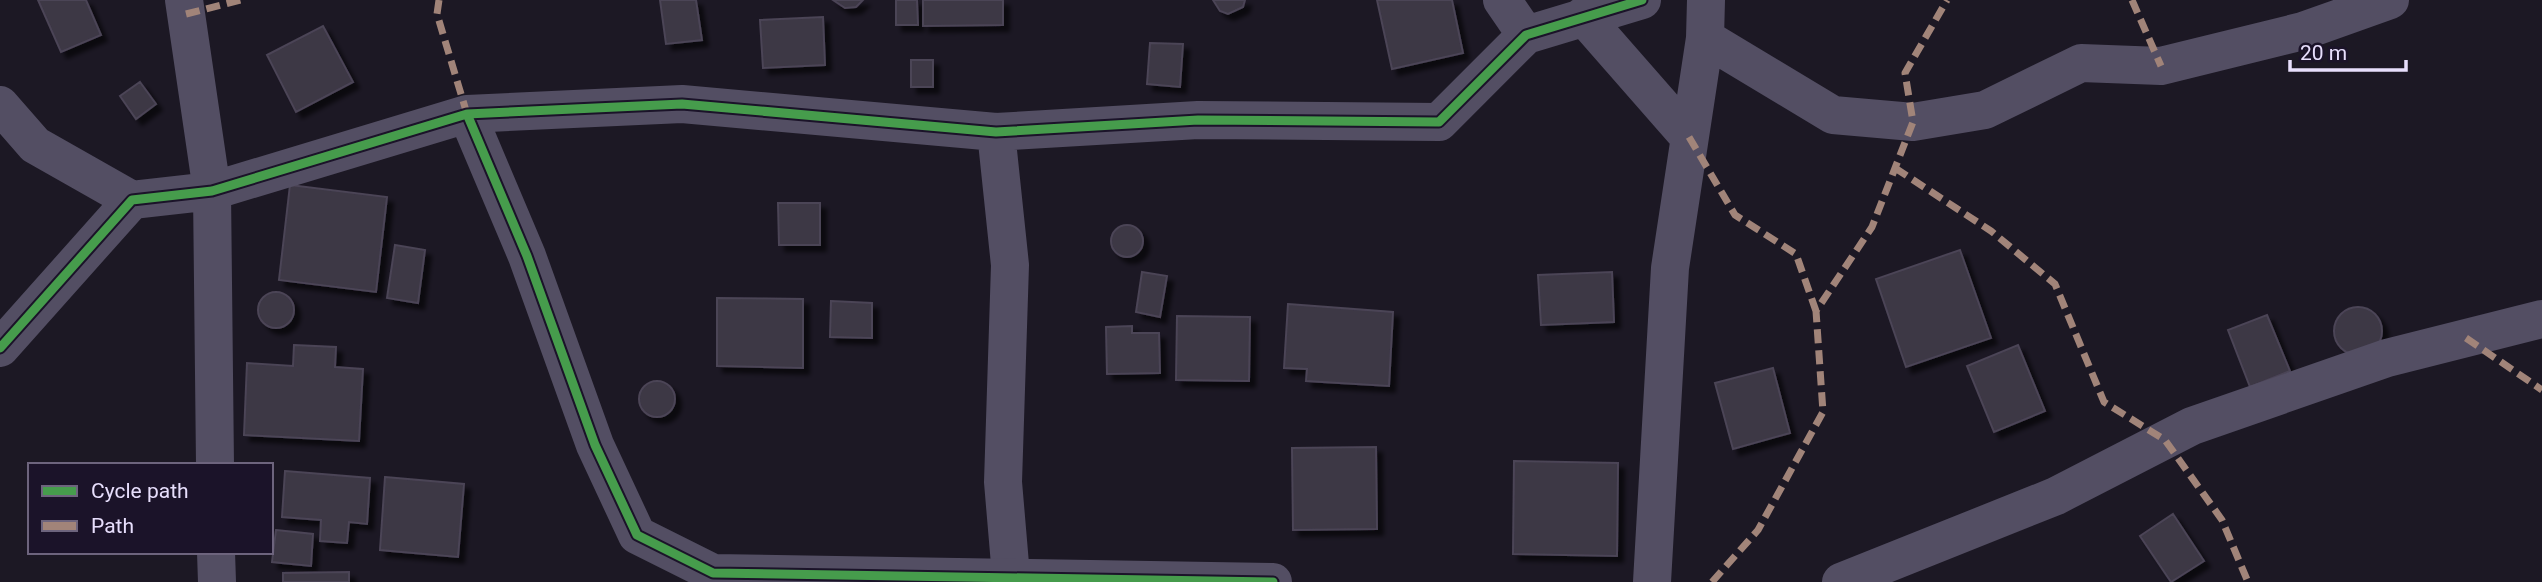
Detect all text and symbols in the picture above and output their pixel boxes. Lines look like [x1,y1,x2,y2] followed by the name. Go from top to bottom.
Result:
[2290,28,2406,72] scale bar
[2300,41,2347,65] text: 20 m
[28,463,273,554] legend
[91,479,189,503] text: Cycle path
[91,514,134,538] text: Path

